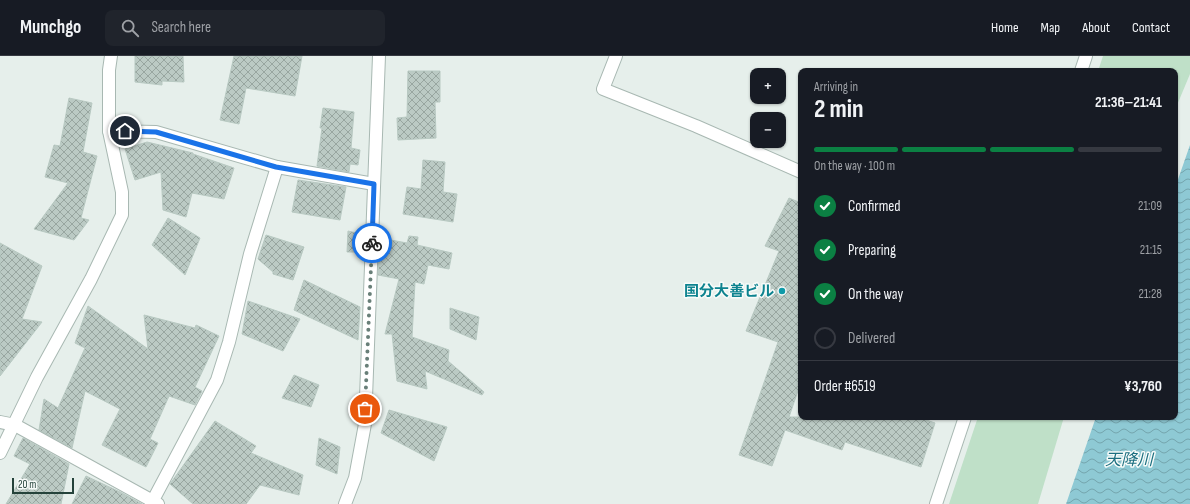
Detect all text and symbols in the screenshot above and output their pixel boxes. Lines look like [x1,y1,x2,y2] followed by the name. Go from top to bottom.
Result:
[105,10,385,46] search box
[20,16,81,39] text: Munchgo
[119,17,141,39] icon: search
[151,18,211,37] text: Search here
[991,19,1019,36] text: Home
[1041,19,1060,36] text: Map
[1082,19,1110,36] text: About
[1132,19,1170,36] text: Contact
[750,68,786,148] map controls
[750,68,786,104] button: +
[814,79,858,95] text: Arriving in
[1095,93,1162,112] text: 21:36–21:41
[814,94,864,125] text: 2 min
[750,112,786,148] button: −
[108,114,142,148] pin
[114,120,136,142] icon: home
[814,158,895,174] text: On the way · 100 m
[814,195,836,217] icon: check
[848,197,901,216] text: Confirmed
[1138,198,1162,214] text: 21:09
[352,223,392,263] courier
[361,232,383,254] icon: bike
[814,239,836,261] icon: check
[848,241,896,260] text: Preparing
[1140,242,1162,258] text: 21:15
[684,282,774,301] place label: 国分大善ビル
[814,283,836,305] icon: check
[848,285,903,304] text: On the way
[777,286,787,296] marker: 国分大善ビル
[1139,286,1162,302] text: 21:28
[848,329,895,348] text: Delivered
[814,377,876,396] text: Order #6519
[1124,377,1162,396] text: ¥3,760
[348,392,382,426] pin
[354,398,376,420] icon: bag
[1105,451,1155,470] water label: 天降川
[12,476,74,495] scale bar
[18,478,36,491] text: 20 m

